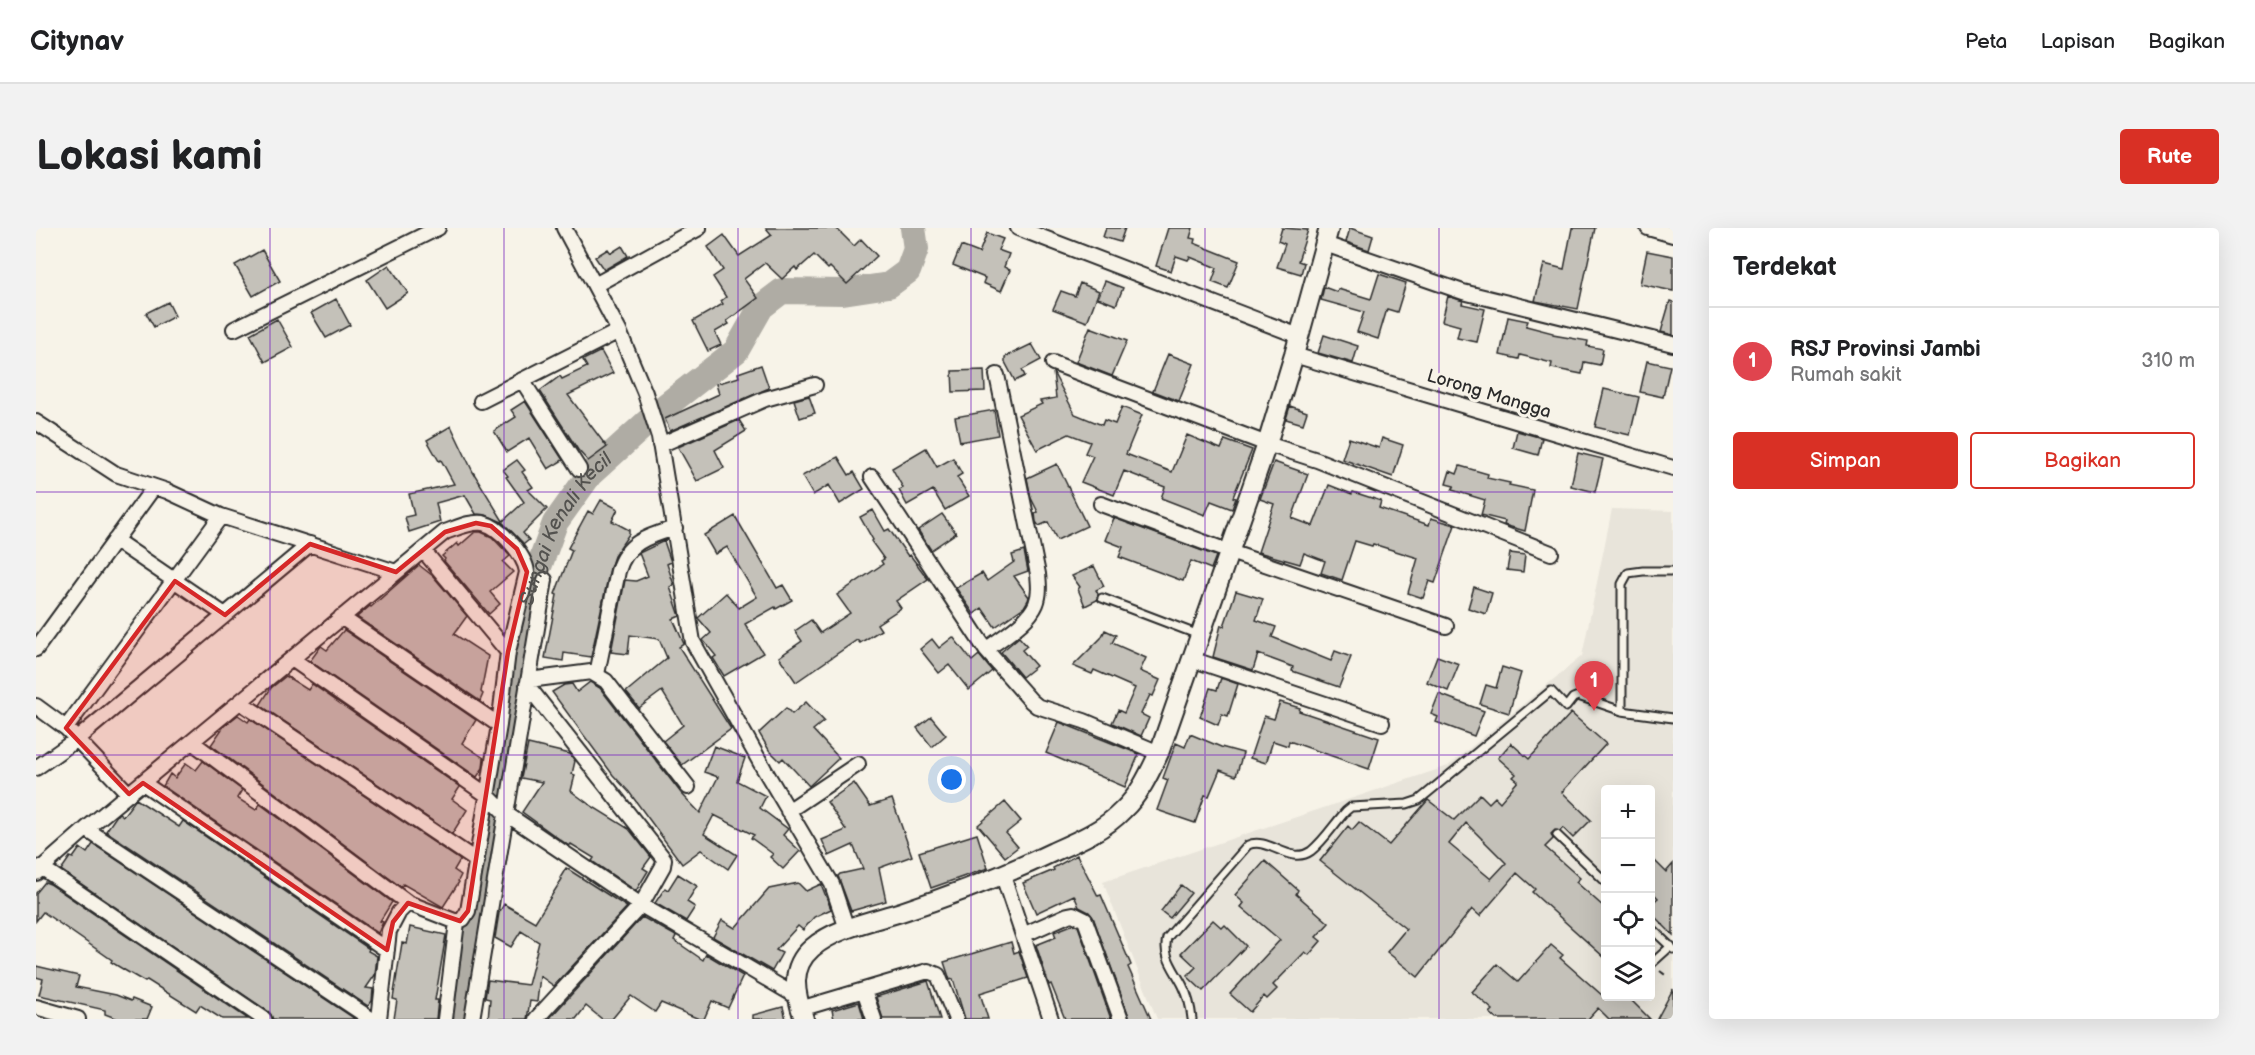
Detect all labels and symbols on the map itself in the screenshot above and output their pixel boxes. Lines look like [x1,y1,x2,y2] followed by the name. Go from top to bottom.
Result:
[1424,365,1554,423] street label: Lorong Mangga
[515,447,618,607] water label: Sungai Kenali Kecil
[1574,662,1614,711] pin: 1
[937,765,966,794] your location

